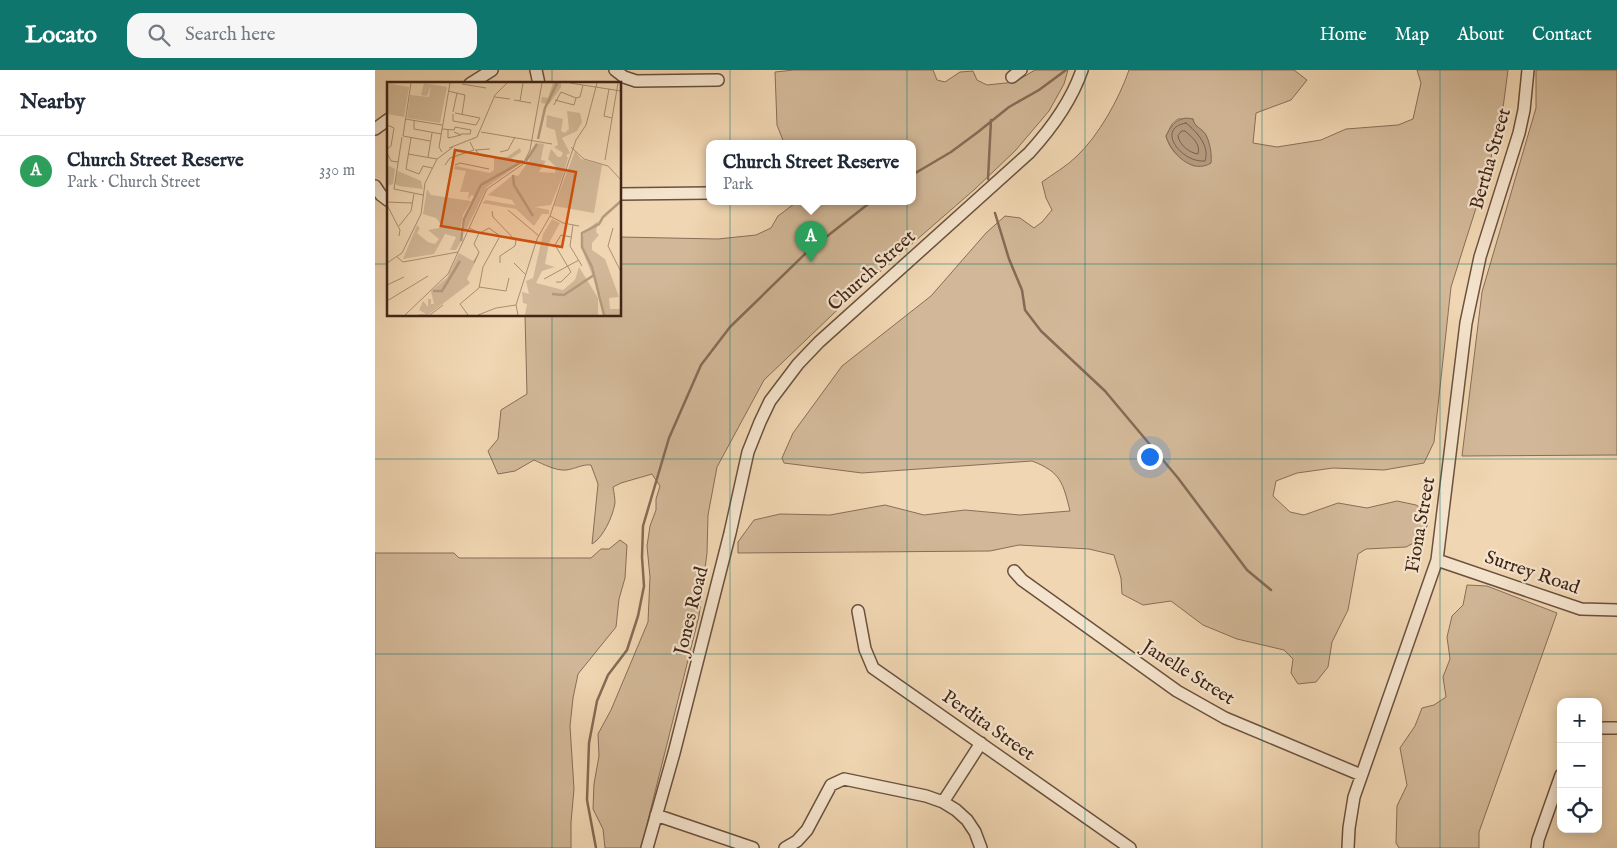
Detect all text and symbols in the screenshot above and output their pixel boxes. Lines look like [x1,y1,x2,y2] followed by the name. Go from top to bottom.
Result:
[127,13,477,58] search box
[25,20,97,51] text: Locato
[145,21,173,49] icon: search
[185,23,276,47] text: Search here
[1320,24,1367,47] text: Home
[1395,24,1429,47] text: Map
[1457,24,1504,47] text: About
[1532,24,1592,47] text: Contact
[387,82,621,316] inset map
[20,89,85,116] text: Nearby
[1465,105,1517,213] street label: Bertha Street
[706,140,916,205] popup
[67,149,244,173] text: Church Street Reserve
[723,151,899,175] text: Church Street Reserve
[31,161,41,181] text: A
[319,161,355,181] text: 330 m
[67,173,201,193] text: Park · Church Street
[723,175,753,195] text: Park
[795,221,827,262] pin: A
[823,225,921,317] street label: Church Street
[1137,444,1163,470] your location
[1401,475,1441,575] street label: Fiona Street
[1481,546,1583,601] street label: Surrey Road
[669,564,715,660] street label: Jones Road
[1136,634,1239,711] street label: Janelle Street
[937,685,1039,767] street label: Perdita Street
[1557,698,1602,833] map controls
[1557,698,1602,743] button: +
[1557,743,1602,788] button: −
[1557,788,1602,833] button: locate

